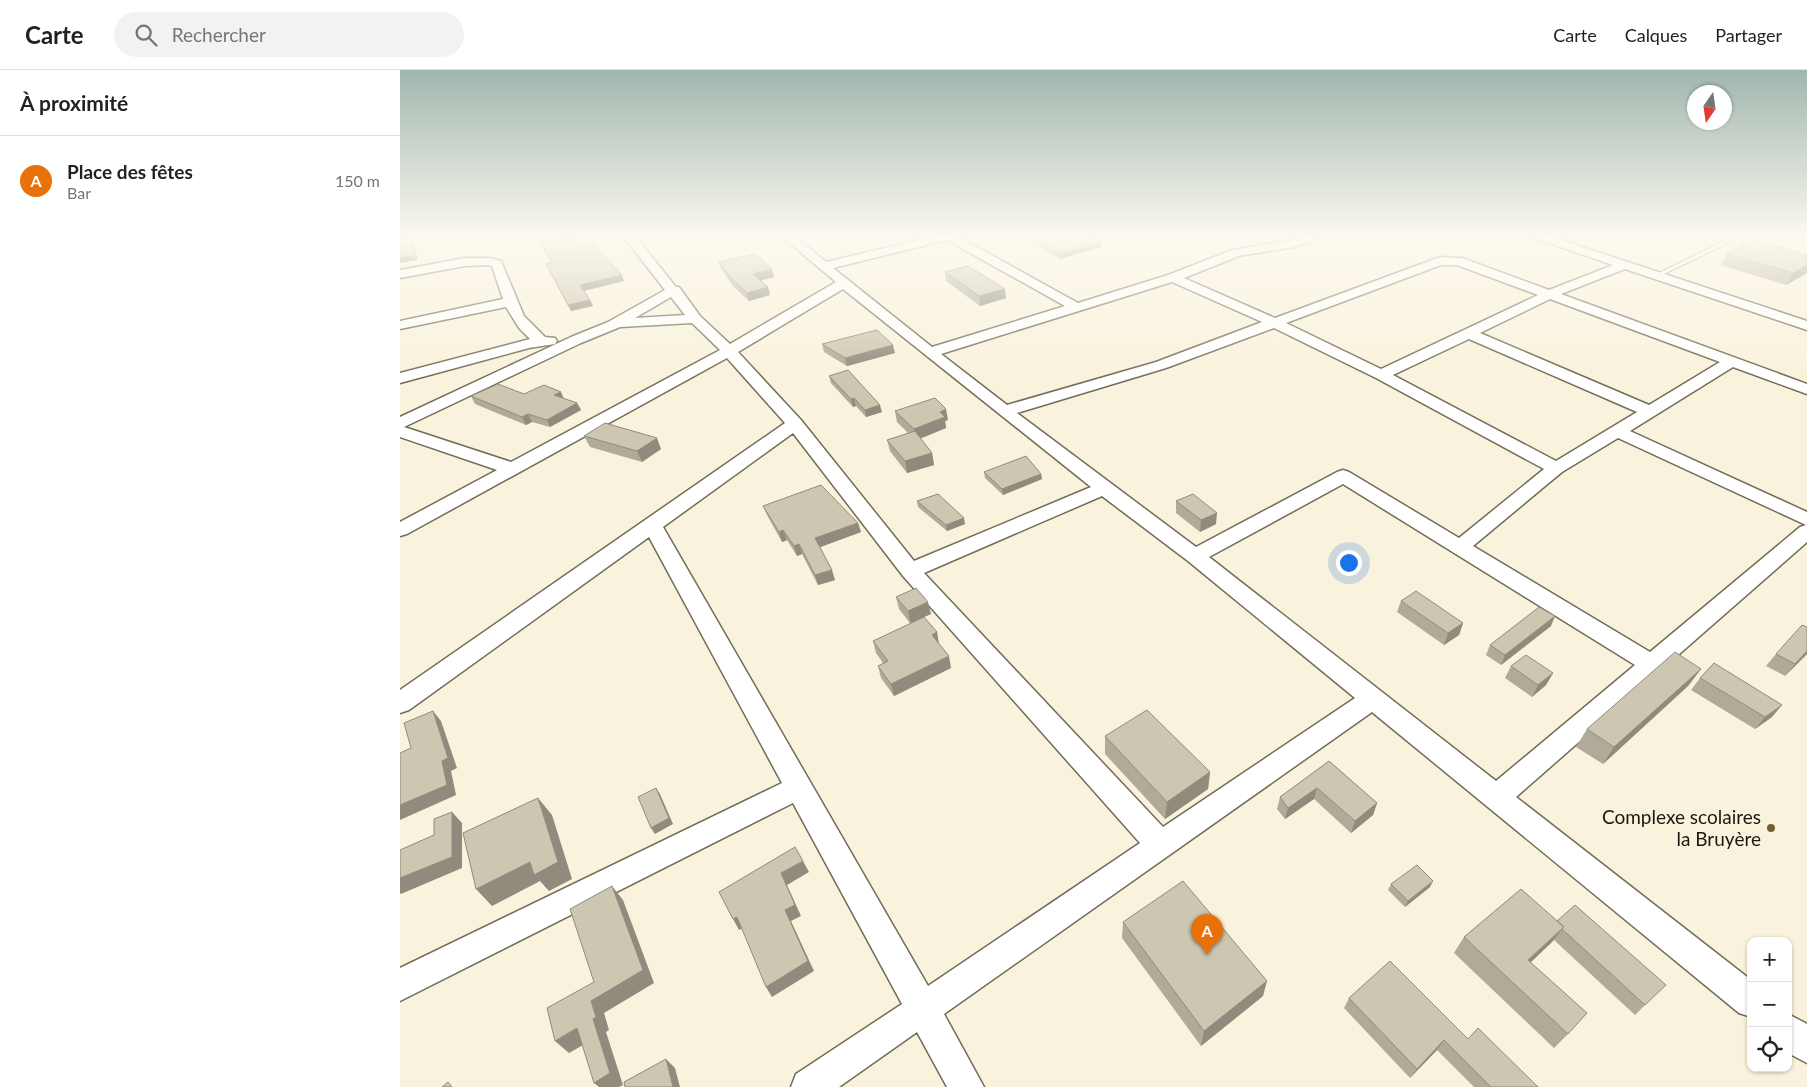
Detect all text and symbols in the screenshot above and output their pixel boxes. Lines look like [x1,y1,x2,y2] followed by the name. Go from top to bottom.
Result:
[114,12,464,57] search box
[25,20,84,49] text: Carte
[132,21,160,49] icon: search
[172,23,266,46] text: Rechercher
[1553,24,1597,46] text: Carte
[1625,24,1687,46] text: Calques
[1715,24,1782,46] text: Partager
[1687,85,1732,130] north arrow
[20,90,128,115] text: À proximité
[67,160,193,183] text: Place des fêtes
[30,171,42,190] text: A
[335,171,380,190] text: 150 m
[67,183,91,202] text: Bar
[1336,550,1362,576] your location
[1602,805,1761,850] place label: Complexe scolaires la Bruyère
[1765,822,1777,834] marker: Complexe scolaires la Bruyère
[1191,914,1223,955] pin: A
[1747,937,1792,1072] map controls
[1747,937,1792,982] button: +
[1747,982,1792,1027] button: −
[1747,1027,1792,1072] button: locate

